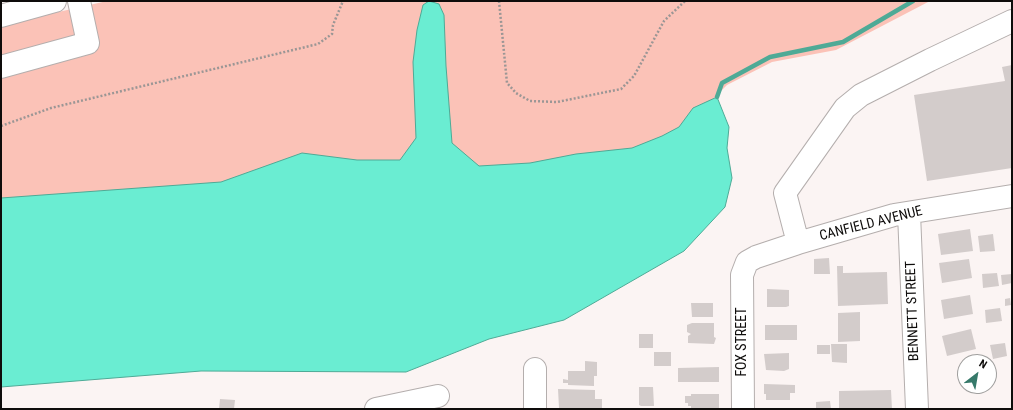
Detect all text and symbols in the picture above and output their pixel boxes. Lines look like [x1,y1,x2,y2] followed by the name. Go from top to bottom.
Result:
[818,203,924,245] street label: CANFIELD AVENUE
[903,261,923,361] street label: BENNETT STREET
[734,307,750,377] street label: FOX STREET
[957,354,997,394] north arrow
[977,357,989,371] text: N

